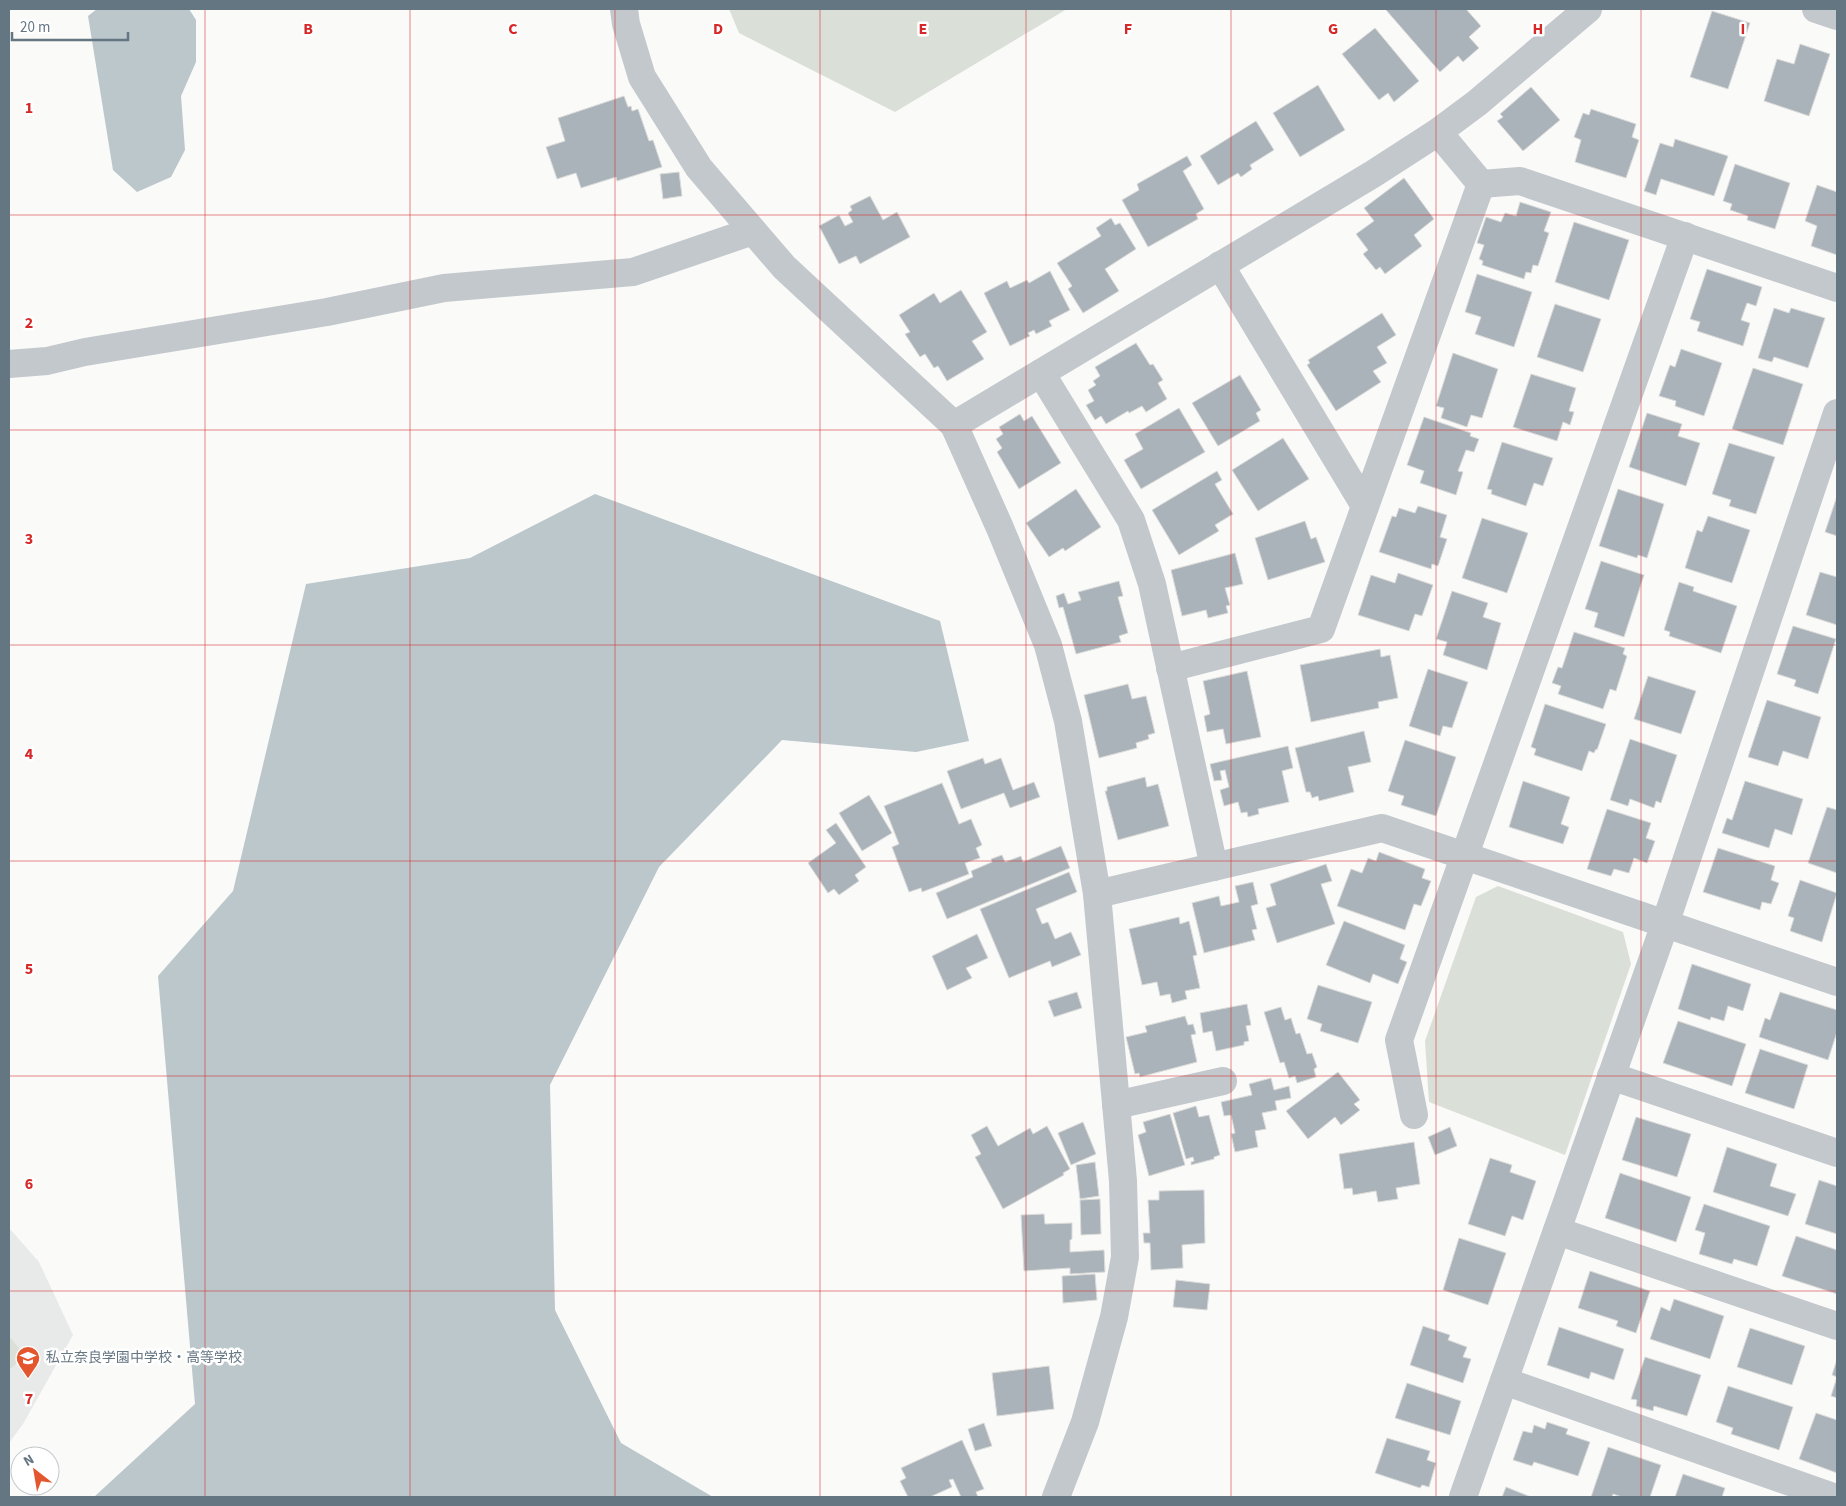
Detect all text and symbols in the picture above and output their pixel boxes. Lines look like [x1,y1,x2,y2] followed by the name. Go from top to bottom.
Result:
[12,10,129,42] scale bar
[20,17,50,38] text: 20 m
[303,18,313,40] text: B
[508,18,518,40] text: C
[713,18,723,40] text: D
[919,18,927,40] text: E
[1124,18,1132,40] text: F
[1328,18,1338,40] text: G
[1533,18,1543,40] text: H
[1741,18,1745,40] text: I
[25,97,33,119] text: 1
[25,312,33,334] text: 2
[25,528,33,550] text: 3
[25,743,34,765] text: 4
[25,958,33,980] text: 5
[25,1173,33,1195] text: 6
[15,1345,41,1379] school or university icon: 私立奈良学園中学校・高等学校
[46,1348,242,1368] place label: 私立奈良学園中学校・高等学校
[25,1388,33,1410] text: 7
[10,1446,60,1496] north arrow
[20,1450,38,1472] text: N

